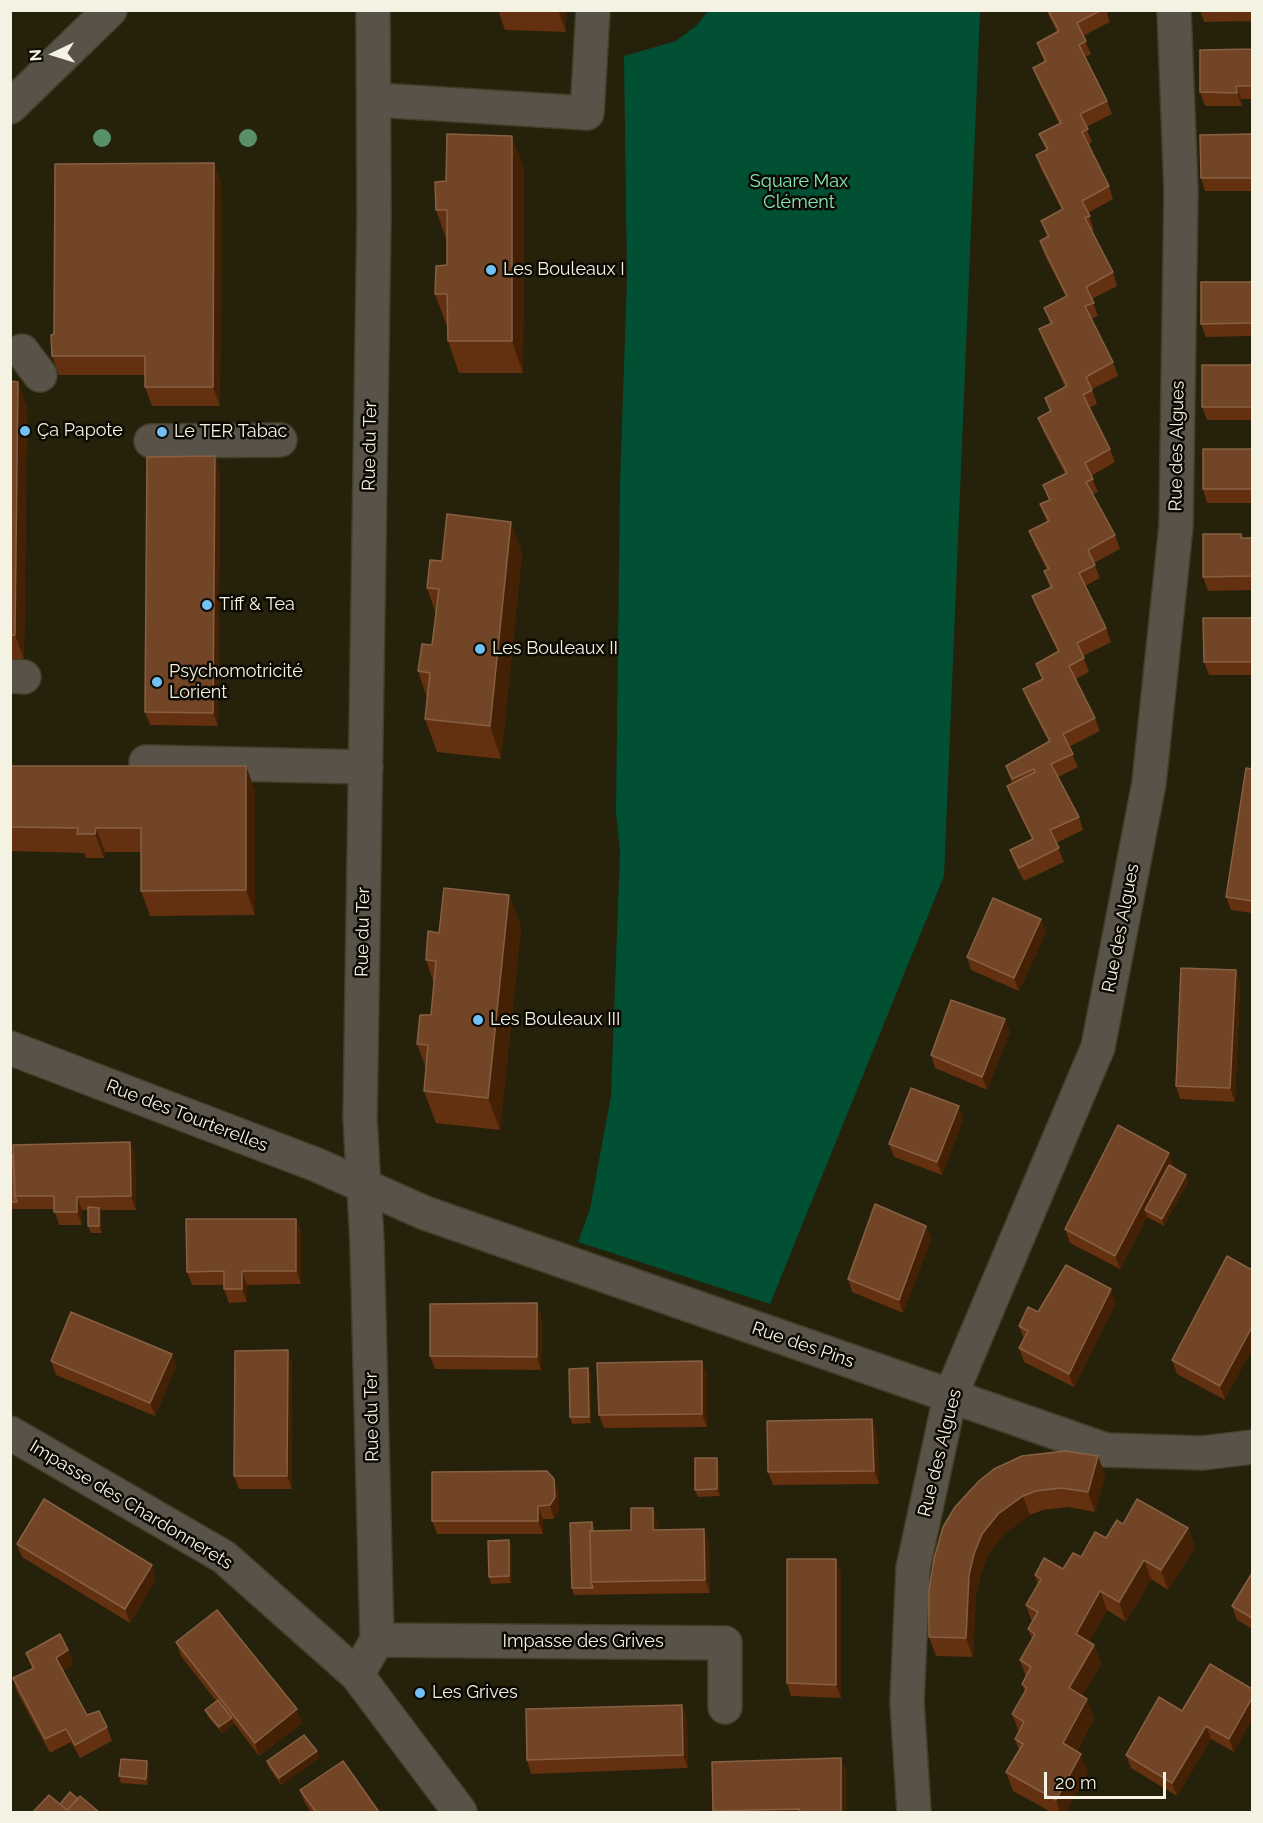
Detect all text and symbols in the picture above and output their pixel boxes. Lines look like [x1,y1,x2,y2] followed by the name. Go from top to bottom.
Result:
[24,24,84,84] north arrow
[26,49,45,62] text: N
[750,171,848,213] park label: Square Max Clément
[503,259,625,281] place label: Les Bouleaux I
[484,263,498,277] marker: Les Bouleaux I
[1165,380,1189,512] street label: Rue des Algues
[358,401,382,491] street label: Rue du Ter
[37,420,123,442] place label: Ça Papote
[174,421,287,443] place label: Le TER Tabac
[18,424,32,438] marker: Ça Papote
[155,425,169,439] marker: Le TER Tabac
[219,594,295,616] place label: Tiff & Tea
[200,598,214,612] marker: Tiff & Tea
[492,638,618,660] place label: Les Bouleaux II
[473,642,487,656] marker: Les Bouleaux II
[169,661,303,704] place label: Psychomotricité Lorient
[150,675,164,689] marker: Psychomotricité Lorient
[1098,862,1144,994] street label: Rue des Algues
[351,887,375,977] street label: Rue du Ter
[490,1009,621,1031] place label: Les Bouleaux III
[471,1013,485,1027] marker: Les Bouleaux III
[103,1075,271,1157] street label: Rue des Tourterelles
[749,1317,857,1373] street label: Rue des Pins
[360,1372,384,1462] street label: Rue du Ter
[914,1387,966,1519] street label: Rue des Algues
[26,1436,236,1574] street label: Impasse des Chardonnerets
[502,1631,664,1653] street label: Impasse des Grives
[432,1682,518,1704] place label: Les Grives
[413,1686,427,1700] marker: Les Grives
[1047,1760,1168,1798] scale bar
[1055,1772,1097,1793] text: 20 m

